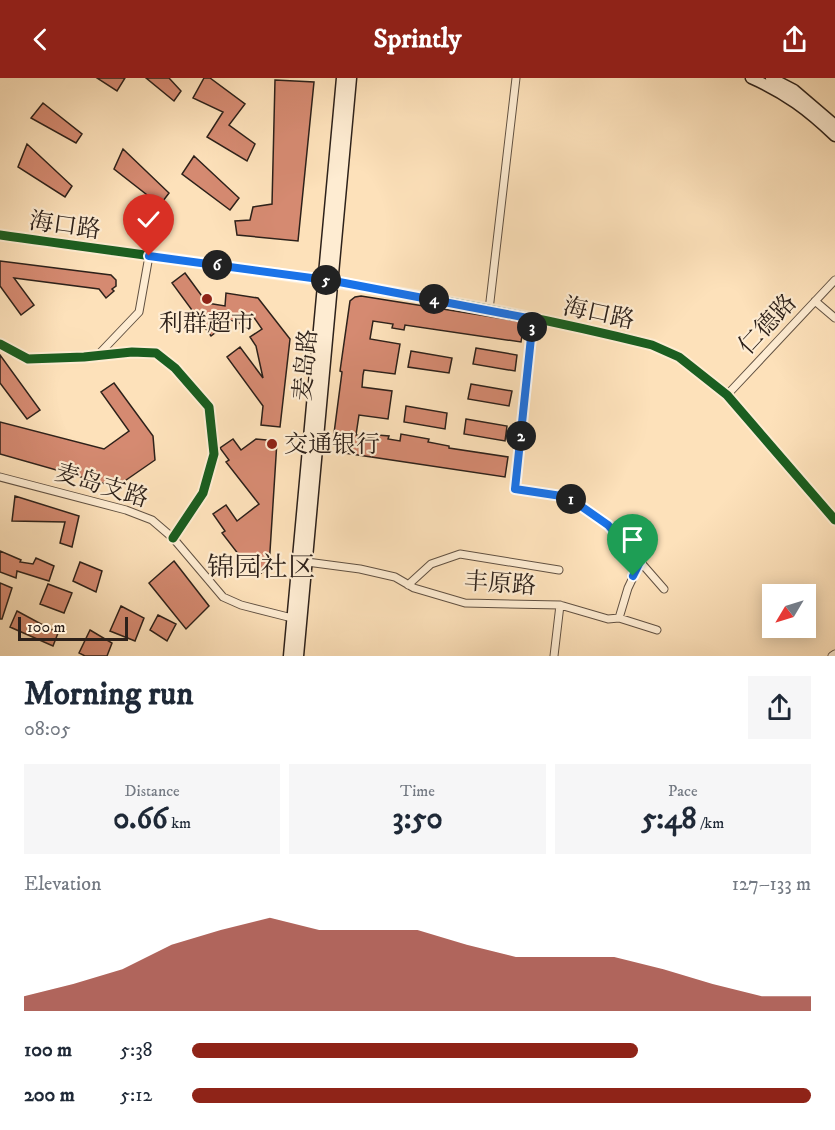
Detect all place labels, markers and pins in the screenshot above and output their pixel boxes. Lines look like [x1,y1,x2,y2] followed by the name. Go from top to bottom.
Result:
[123,194,174,256] pin
[202,250,232,280] pin: 6
[311,265,341,295] pin: 5
[419,284,449,314] pin: 4
[200,292,214,306] marker: 利群超市
[159,309,255,339] place label: 利群超市
[517,312,547,342] pin: 3
[506,421,536,451] pin: 2
[284,430,380,460] place label: 交通银行
[265,437,279,451] marker: 交通银行
[556,484,586,514] pin: 1
[607,514,658,576] pin

